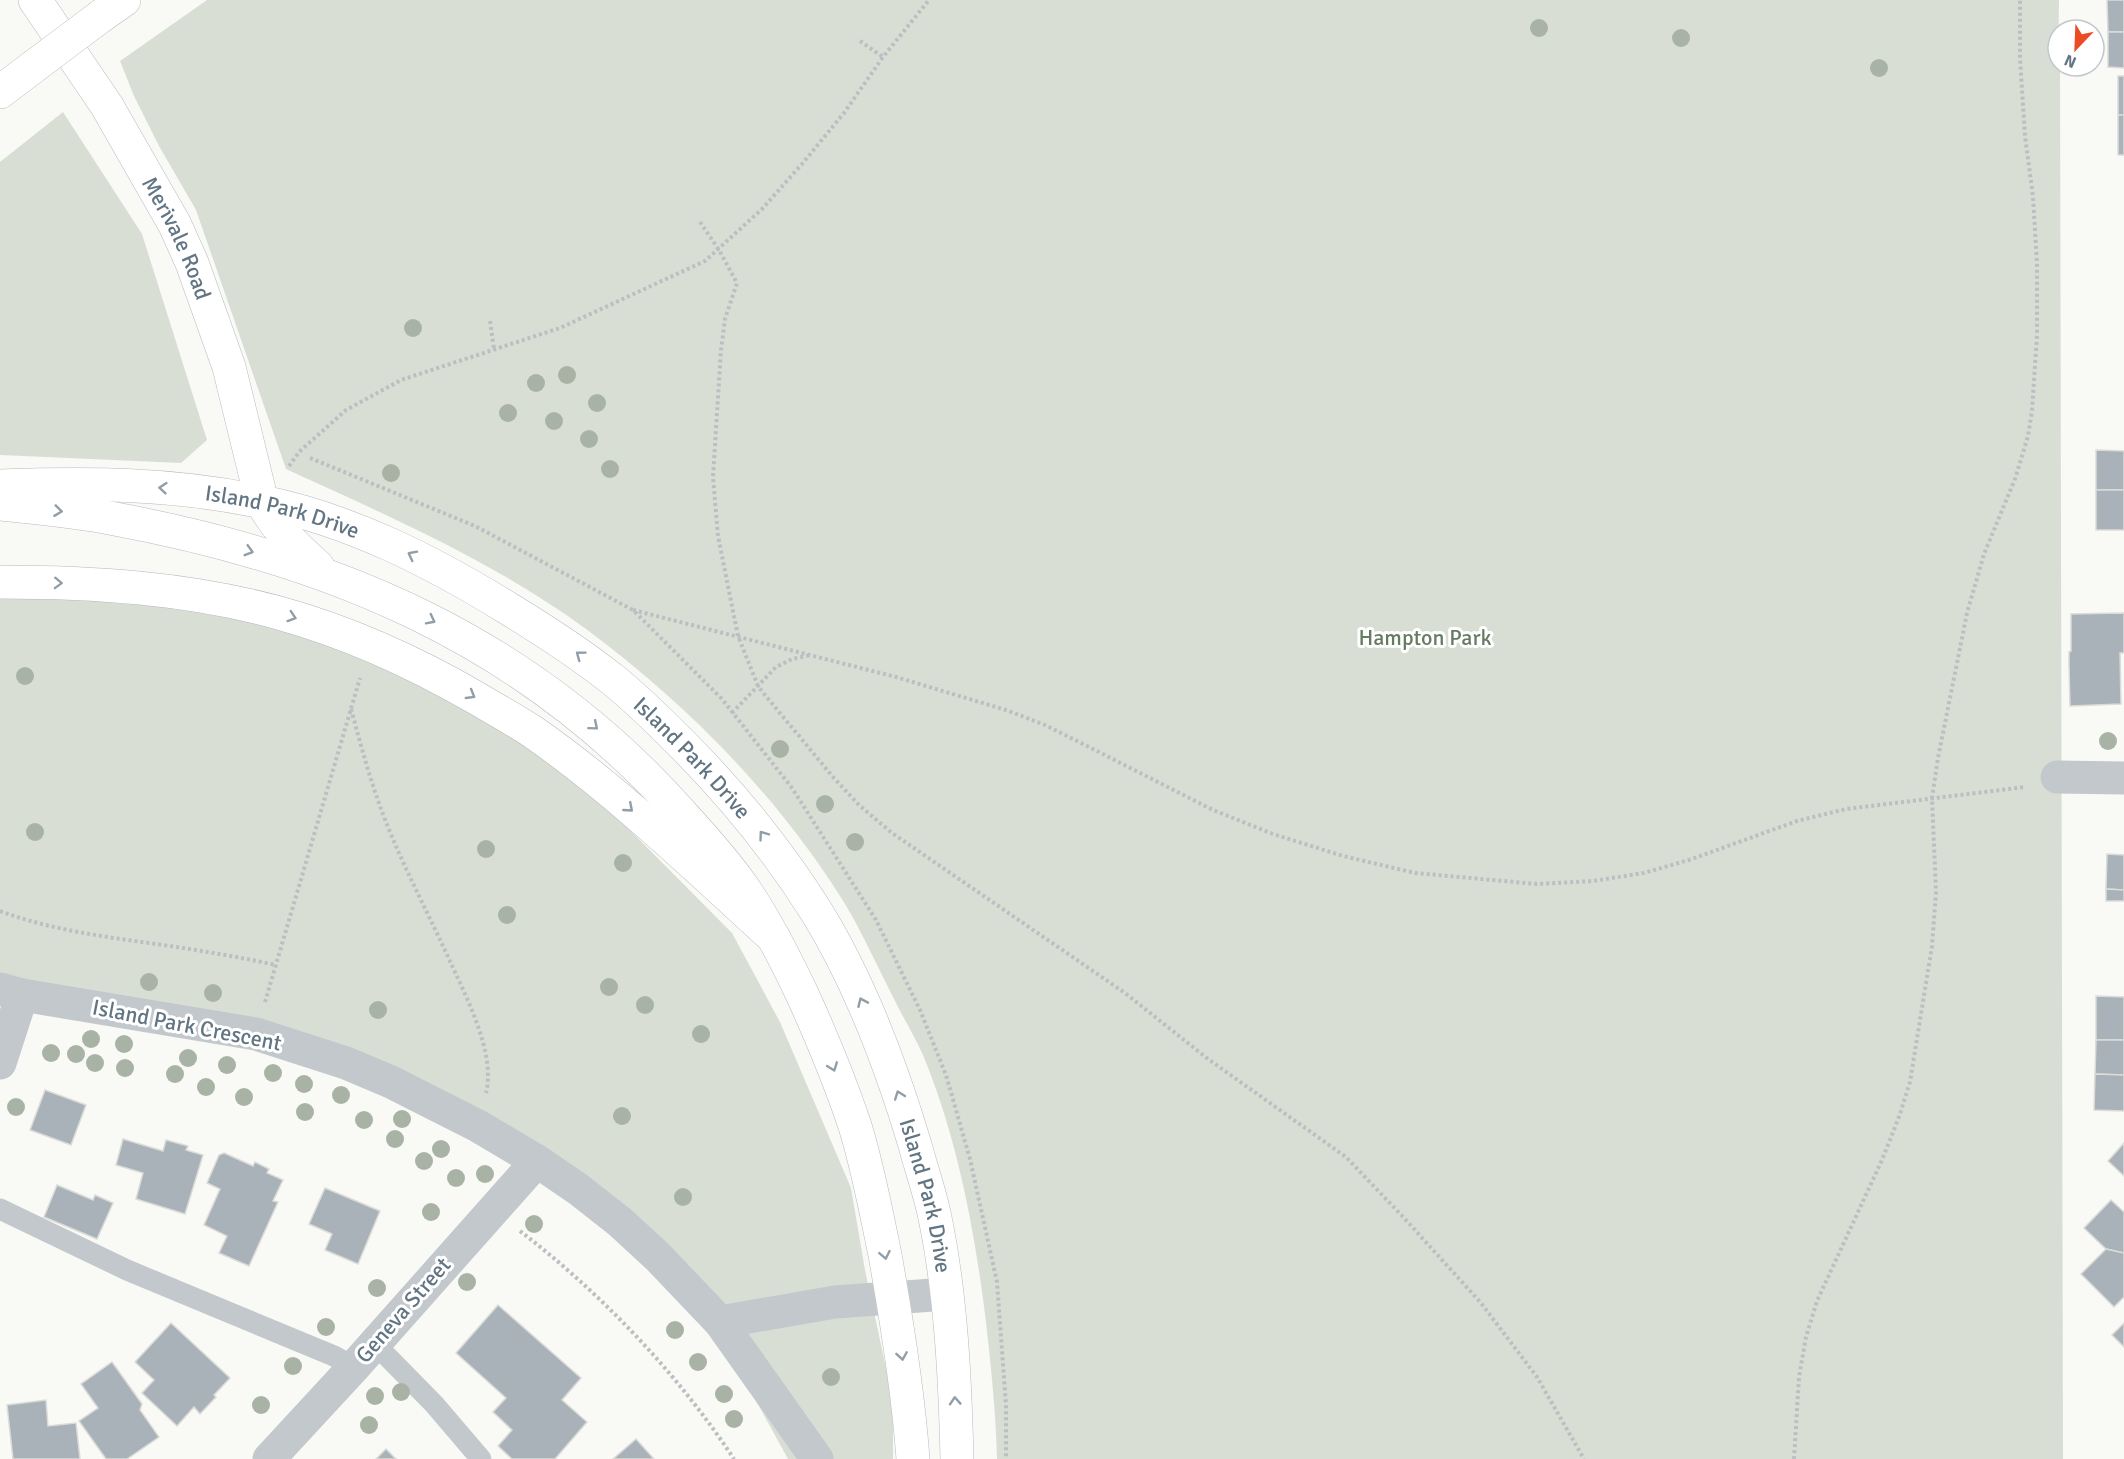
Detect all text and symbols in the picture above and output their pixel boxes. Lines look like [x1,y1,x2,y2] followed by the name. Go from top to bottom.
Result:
[2046,18,2106,78] north arrow
[2061,50,2080,72] text: N
[137,172,217,303] street label: Merivale Road
[203,479,364,544] street label: Island Park Drive
[158,482,168,495] one-way arrow
[54,504,63,516] one-way arrow
[243,544,254,556] one-way arrow
[408,551,419,562] one-way arrow
[54,576,63,589] one-way arrow
[286,610,297,623] one-way arrow
[424,613,435,624] one-way arrow
[1358,624,1492,651] park label: Hampton Park
[575,651,586,662] one-way arrow
[465,688,475,699] one-way arrow
[628,691,757,824] street label: Island Park Drive
[587,719,598,730] one-way arrow
[622,801,633,812] one-way arrow
[759,830,770,841] one-way arrow
[90,993,284,1057] street label: Island Park Crescent
[858,998,870,1009] one-way arrow
[826,1062,839,1072] one-way arrow
[894,1090,907,1100] one-way arrow
[894,1115,958,1274] street label: Island Park Drive
[878,1250,891,1260] one-way arrow
[350,1251,456,1368] street label: Geneva Street
[895,1351,907,1360] one-way arrow
[949,1396,962,1405] one-way arrow

